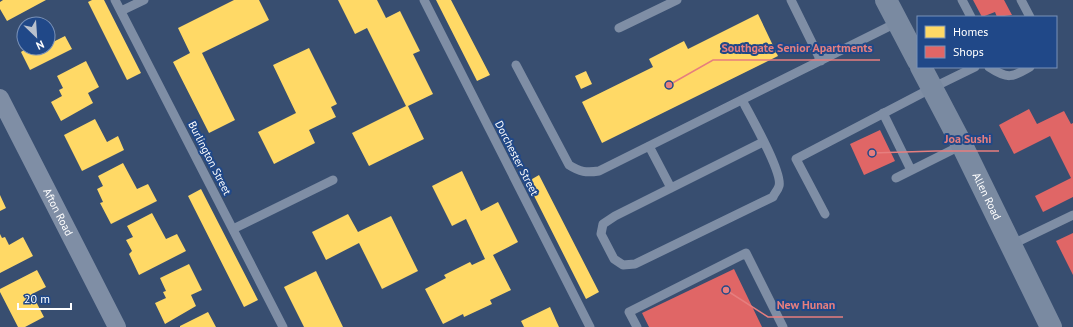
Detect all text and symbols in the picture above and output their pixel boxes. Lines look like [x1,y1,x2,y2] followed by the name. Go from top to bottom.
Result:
[16,16,56,56] north arrow
[917,16,1057,68] legend
[953,24,988,39] text: Homes
[713,36,880,60] callout: Southgate Senior Apartments
[34,37,46,53] text: N
[721,40,873,55] text: Southgate Senior Apartments
[953,44,984,59] text: Shops
[492,118,542,198] street label: Dorchester Street
[185,119,235,197] street label: Burlington Street
[936,127,999,151] callout: Joa Sushi
[943,131,992,146] text: Joa Sushi
[970,170,1004,222] street label: Allen Road
[40,186,76,238] street label: Afton Road
[18,285,71,311] scale bar
[24,291,50,306] text: 20 m
[768,293,843,317] callout: New Hunan
[777,297,835,312] text: New Hunan

